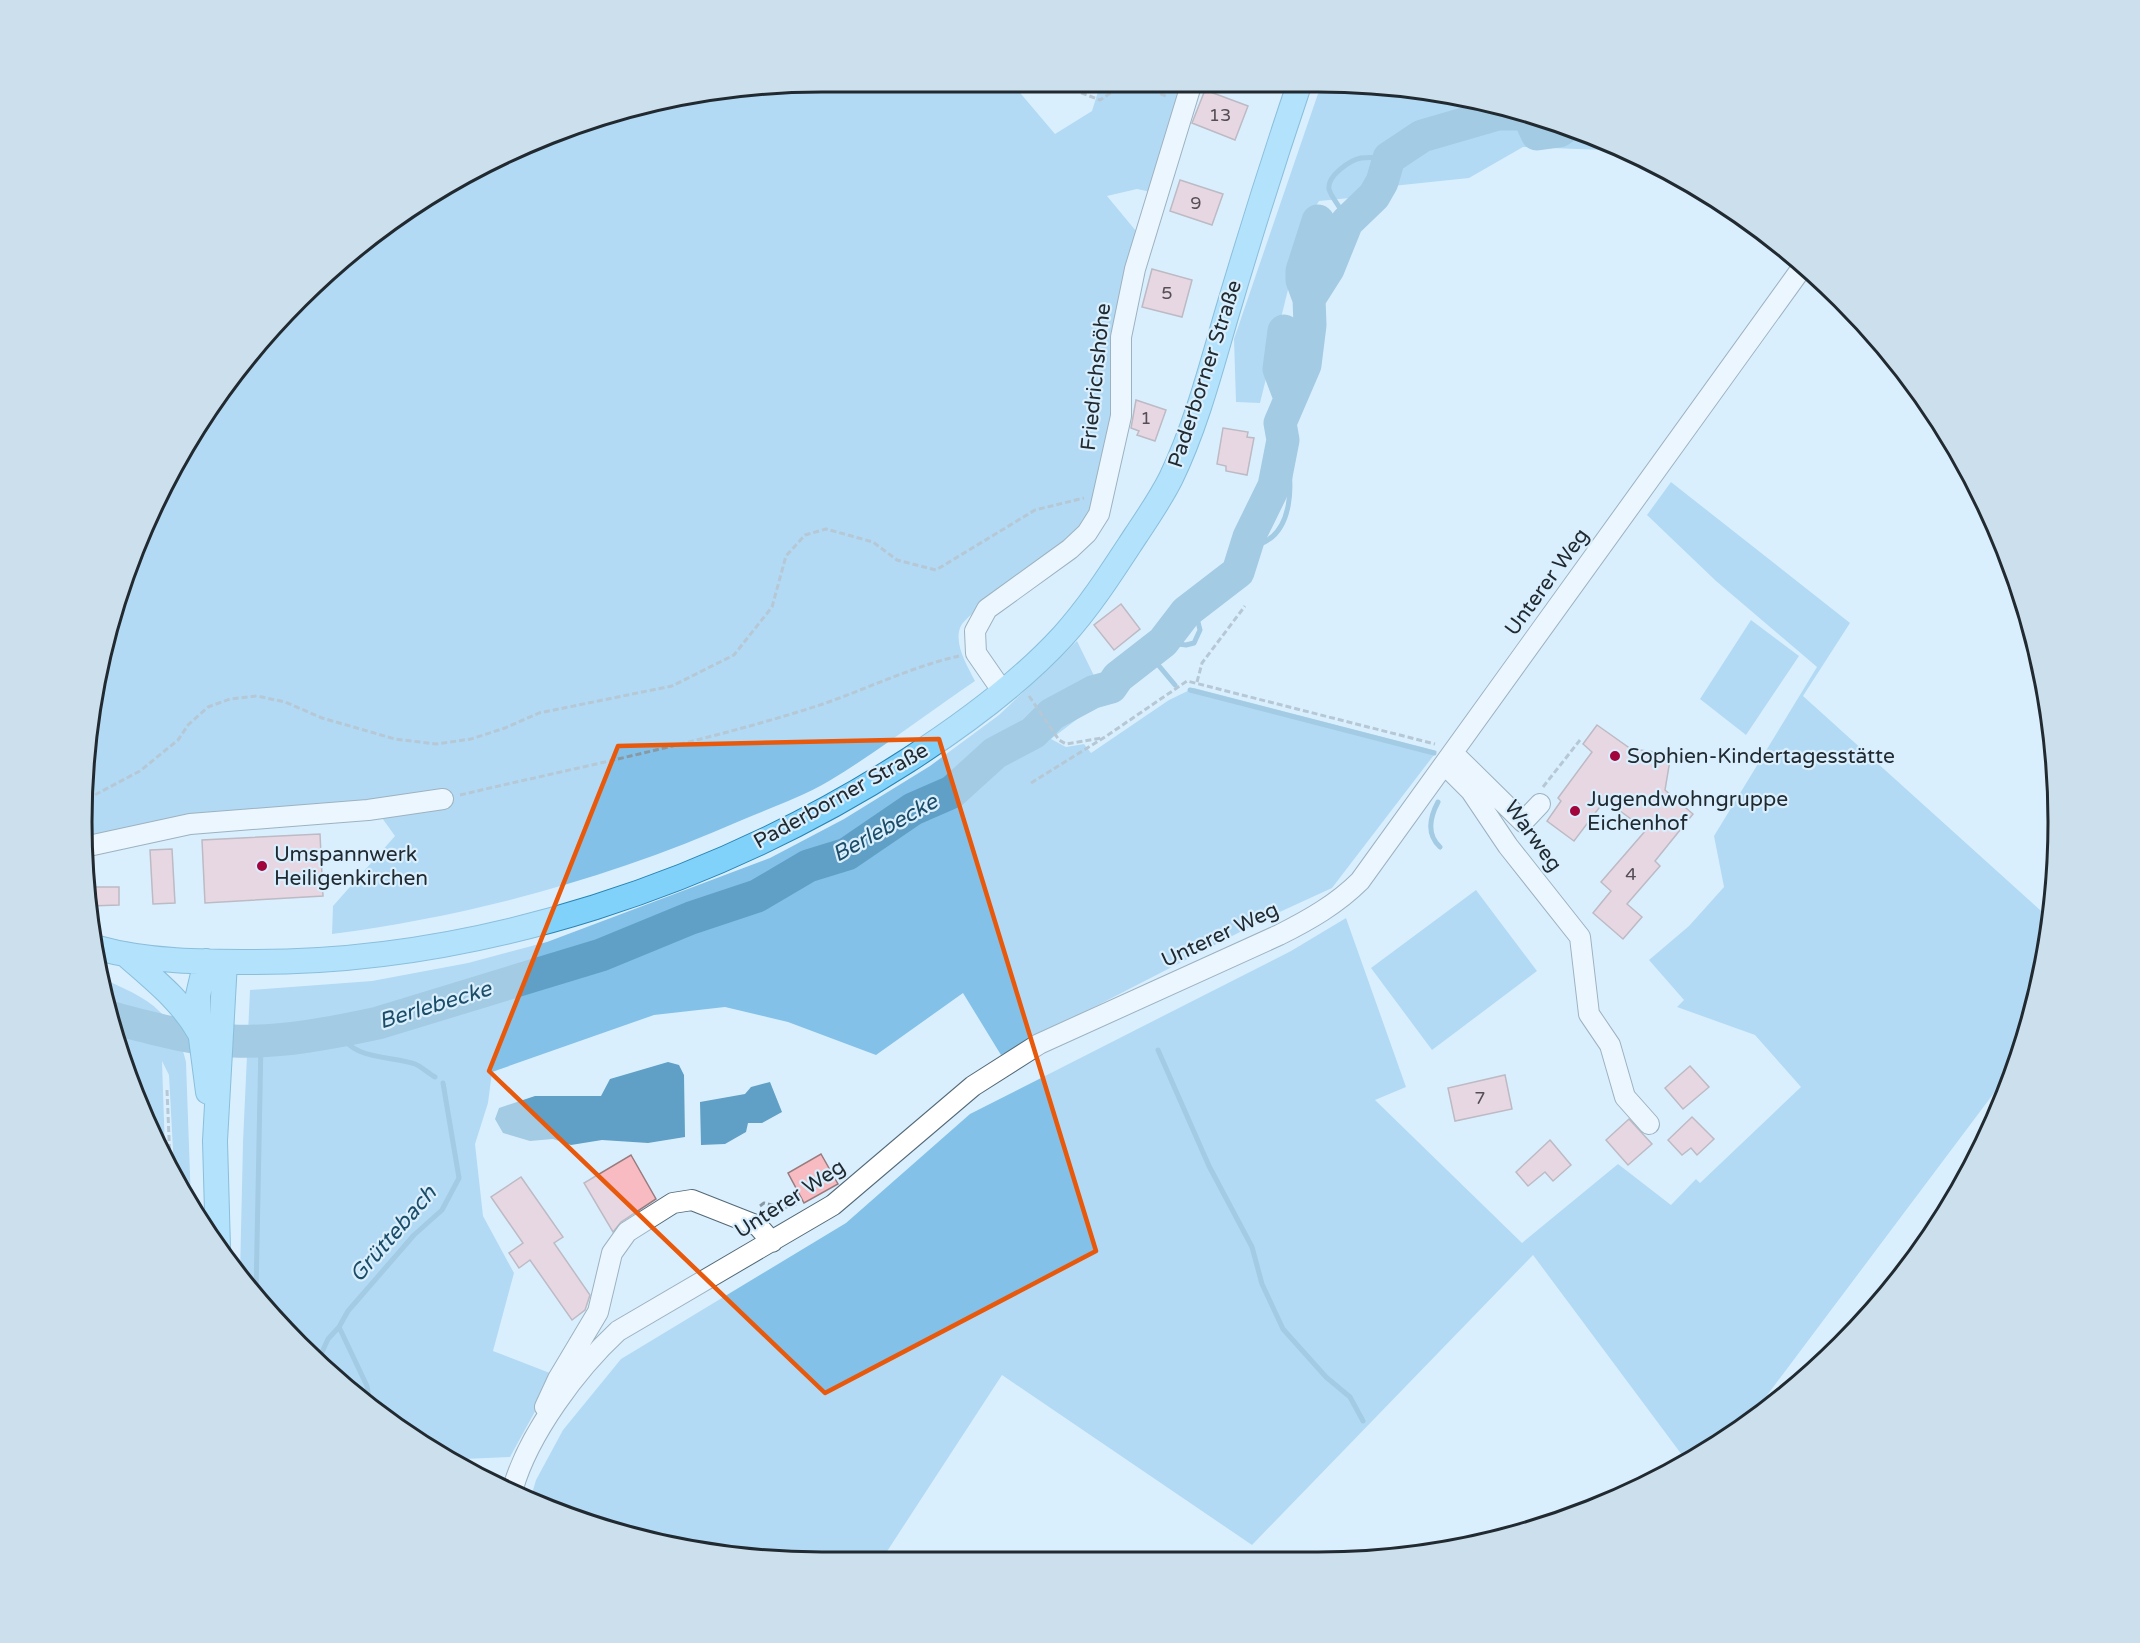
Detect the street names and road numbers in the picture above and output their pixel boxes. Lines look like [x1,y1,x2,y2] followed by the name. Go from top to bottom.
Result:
[1163,277,1247,471] street label: Paderborner Straße
[1076,302,1116,452] street label: Friedrichshöhe
[1500,524,1594,640] street label: Unterer Weg
[749,738,933,854] street label: Paderborner Straße
[1499,796,1567,876] street label: Warweg
[1157,897,1283,973] street label: Unterer Weg
[730,1154,850,1244] street label: Unterer Weg

